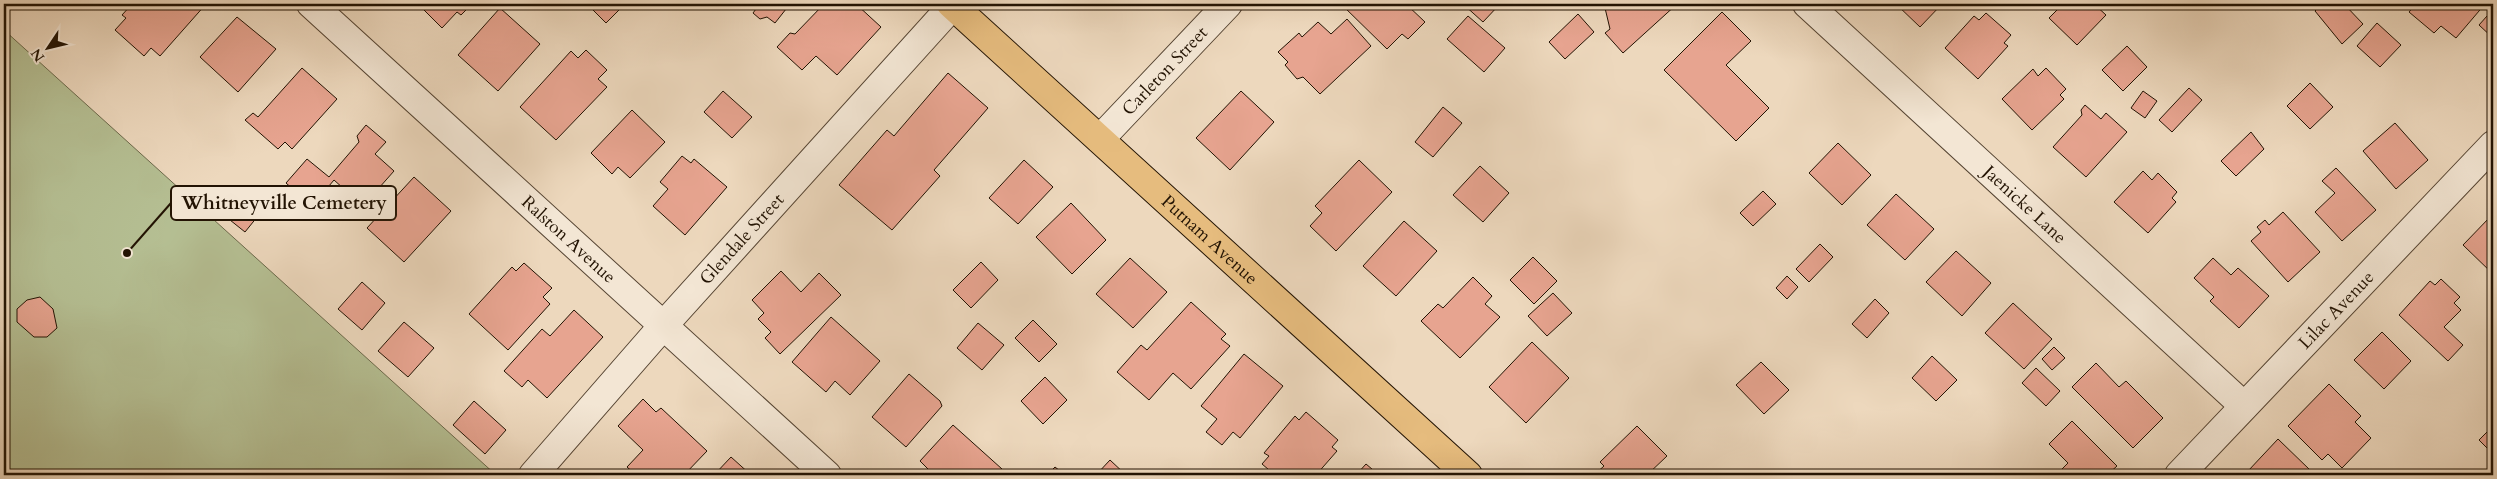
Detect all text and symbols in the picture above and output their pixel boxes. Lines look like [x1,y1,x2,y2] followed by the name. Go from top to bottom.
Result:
[1116,20,1213,121] street label: Carleton Street
[22,22,72,72] north arrow
[26,45,49,66] text: N
[1975,158,2072,249] street label: Jaenicke Lane
[171,186,396,220] callout: Whitneyville Cemetery
[694,187,790,290] street label: Glendale Street
[1156,189,1264,290] street label: Putnam Avenue
[180,190,387,216] text: Whitneyville Cemetery
[516,190,621,289] street label: Ralston Avenue
[2293,265,2380,355] street label: Lilac Avenue

